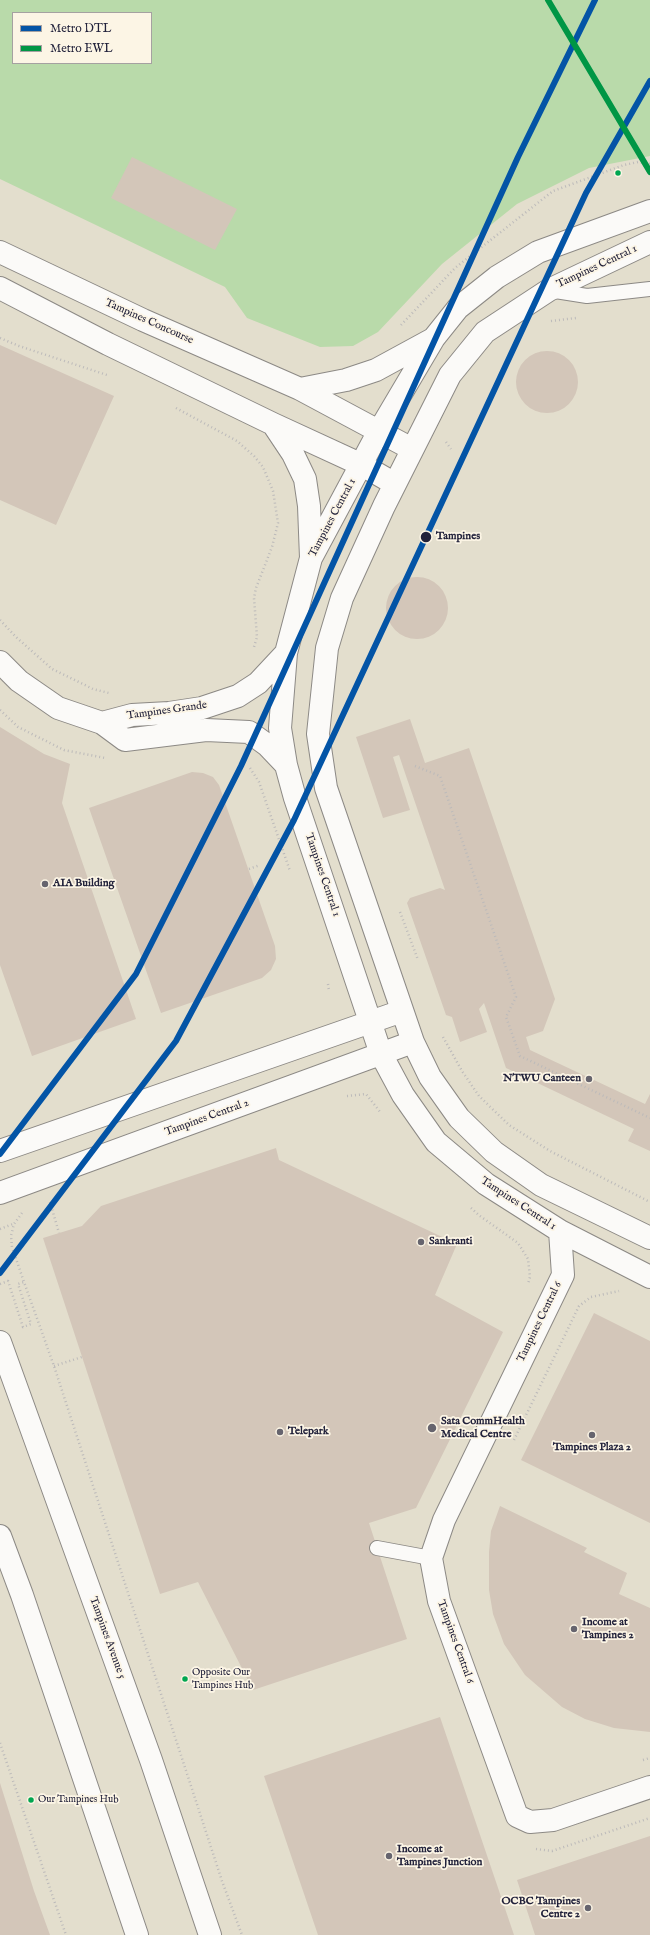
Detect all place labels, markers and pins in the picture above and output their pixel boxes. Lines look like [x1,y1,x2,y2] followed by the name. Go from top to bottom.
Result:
[613,168,623,178] unlabelled marker
[419,530,433,544] marker: Tampines
[436,530,480,544] place label: Tampines
[53,877,115,891] place label: AIA Building
[40,879,50,889] marker: AIA Building
[503,1072,581,1086] place label: NTWU Canteen
[584,1074,594,1084] marker: NTWU Canteen
[429,1235,472,1249] place label: Sankranti
[416,1237,426,1247] marker: Sankranti
[441,1415,525,1441] place label: Sata CommHealth Medical Centre
[426,1422,438,1434] marker: Sata CommHealth Medical Centre
[288,1425,329,1439] place label: Telepark
[275,1427,285,1437] marker: Telepark
[587,1430,597,1440] marker: Tampines Plaza 2
[553,1441,631,1455] place label: Tampines Plaza 2
[582,1616,634,1642] place label: Income at Tampines 2
[569,1624,579,1634] marker: Income at Tampines 2
[192,1667,253,1690] place label: Opposite Our Tampines Hub
[180,1674,190,1684] marker: Opposite Our Tampines Hub
[38,1794,119,1806] place label: Our Tampines Hub
[26,1795,36,1805] marker: Our Tampines Hub
[397,1843,482,1869] place label: Income at Tampines Junction
[384,1851,394,1861] marker: Income at Tampines Junction
[501,1895,580,1921] place label: OCBC Tampines Centre 2
[583,1903,593,1913] marker: OCBC Tampines Centre 2

